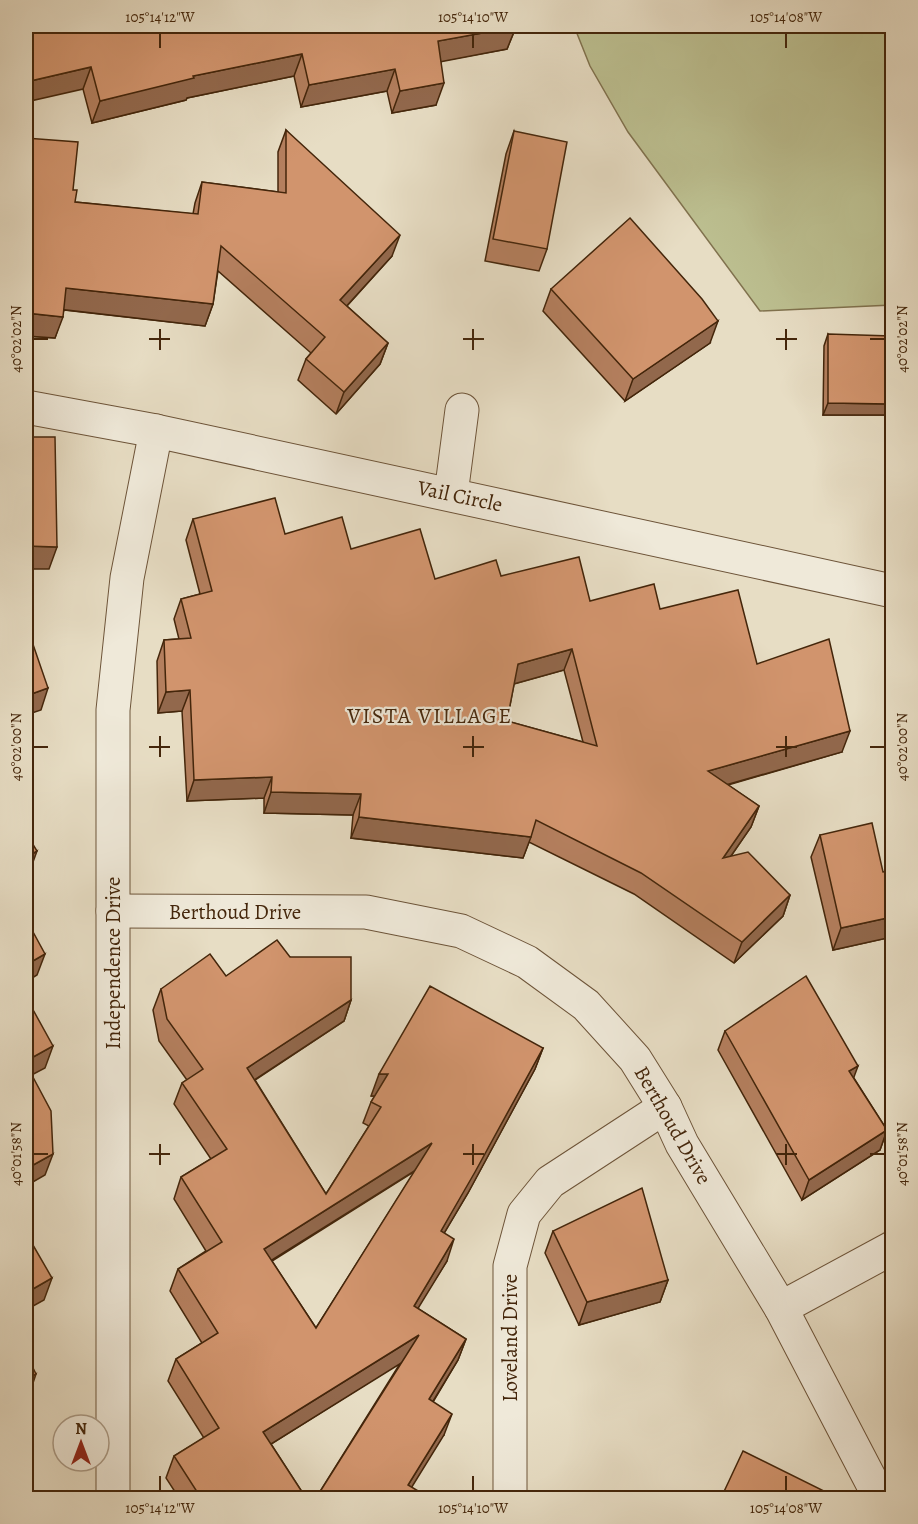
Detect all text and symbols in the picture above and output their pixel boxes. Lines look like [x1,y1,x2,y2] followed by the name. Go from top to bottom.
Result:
[125,7,195,27] text: 105°14'12"W
[438,7,508,27] text: 105°14'10"W
[750,7,822,27] text: 105°14'08"W
[6,305,26,373] text: 40°02'02"N
[892,305,912,373] text: 40°02'02"N
[414,473,505,519] street label: Vail Circle
[346,701,513,731] district label: VISTA VILLAGE
[6,713,26,781] text: 40°02'00"N
[892,713,912,781] text: 40°02'00"N
[99,876,127,1050] street label: Independence Drive
[169,898,301,926] street label: Berthoud Drive
[628,1061,718,1189] street label: Berthoud Drive
[6,1122,26,1186] text: 40°01'58"N
[892,1122,912,1186] text: 40°01'58"N
[496,1274,524,1402] street label: Loveland Drive
[51,1413,111,1473] north arrow
[75,1418,87,1440] text: N
[125,1498,195,1518] text: 105°14'12"W
[438,1498,508,1518] text: 105°14'10"W
[750,1498,822,1518] text: 105°14'08"W

